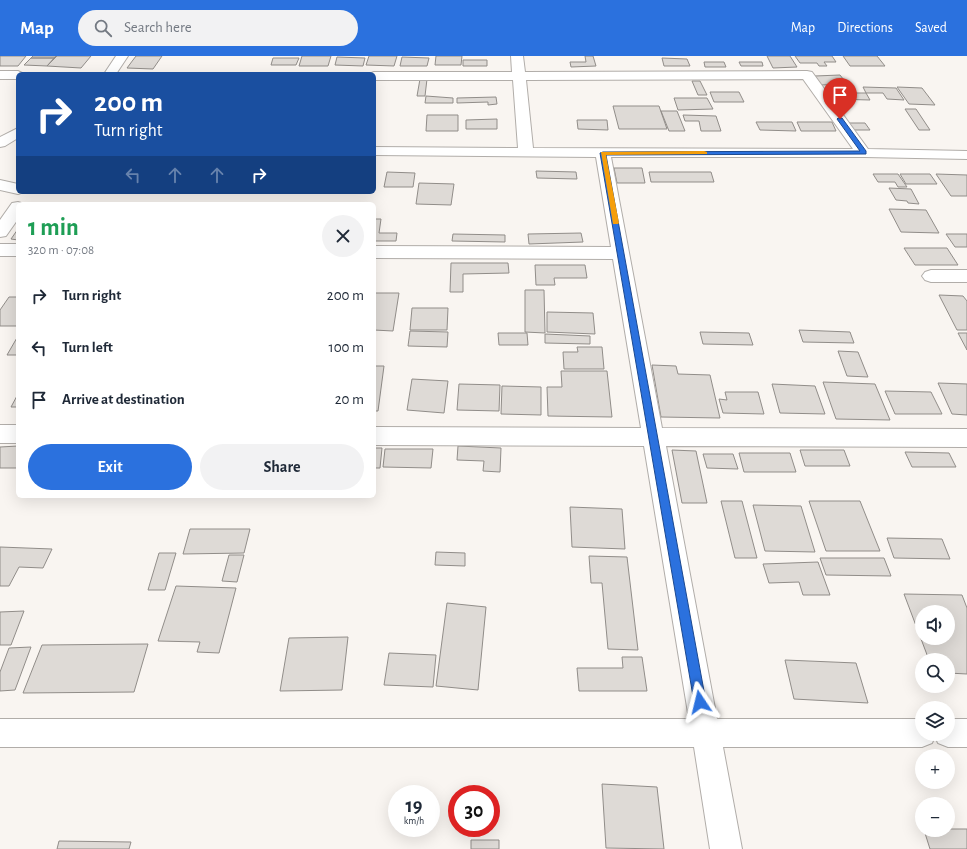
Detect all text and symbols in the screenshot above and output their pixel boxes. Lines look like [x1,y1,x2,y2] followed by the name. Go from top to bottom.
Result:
[78,10,358,46] search box
[92,17,114,39] icon: search
[20,19,54,38] text: Map
[124,20,192,35] text: Search here
[791,21,815,35] text: Map
[837,21,893,35] text: Directions
[915,21,947,35] text: Saved
[823,78,857,119] pin
[829,84,851,106] icon: arrive
[28,88,80,140] icon: right
[94,89,163,117] text: 200 m
[94,122,163,140] text: Turn right
[122,164,144,186] icon: left
[164,164,186,186] icon: ahead
[206,164,228,186] icon: ahead
[248,164,270,186] icon: right
[322,215,364,257] button: close
[28,216,79,240] text: 1 min
[28,244,94,257] text: 320 m · 07:08
[28,285,50,307] icon: right
[62,288,121,303] text: Turn right
[327,288,364,303] text: 200 m
[28,337,50,359] icon: left
[62,340,113,355] text: Turn left
[329,340,364,355] text: 100 m
[28,389,50,411] icon: arrive
[62,392,185,407] text: Arrive at destination
[335,392,364,407] text: 20 m
[28,444,192,490] button: Exit
[200,444,364,490] button: Share
[915,605,955,837] map controls
[915,605,955,645] button: sound
[915,653,955,693] button: search
[679,681,721,723] position arrow
[915,701,955,741] button: layers
[915,749,955,789] button: +
[448,785,500,837] speed limit sign: 30
[406,796,422,816] text: 19
[915,797,955,837] button: −
[404,816,424,826] text: km/h

